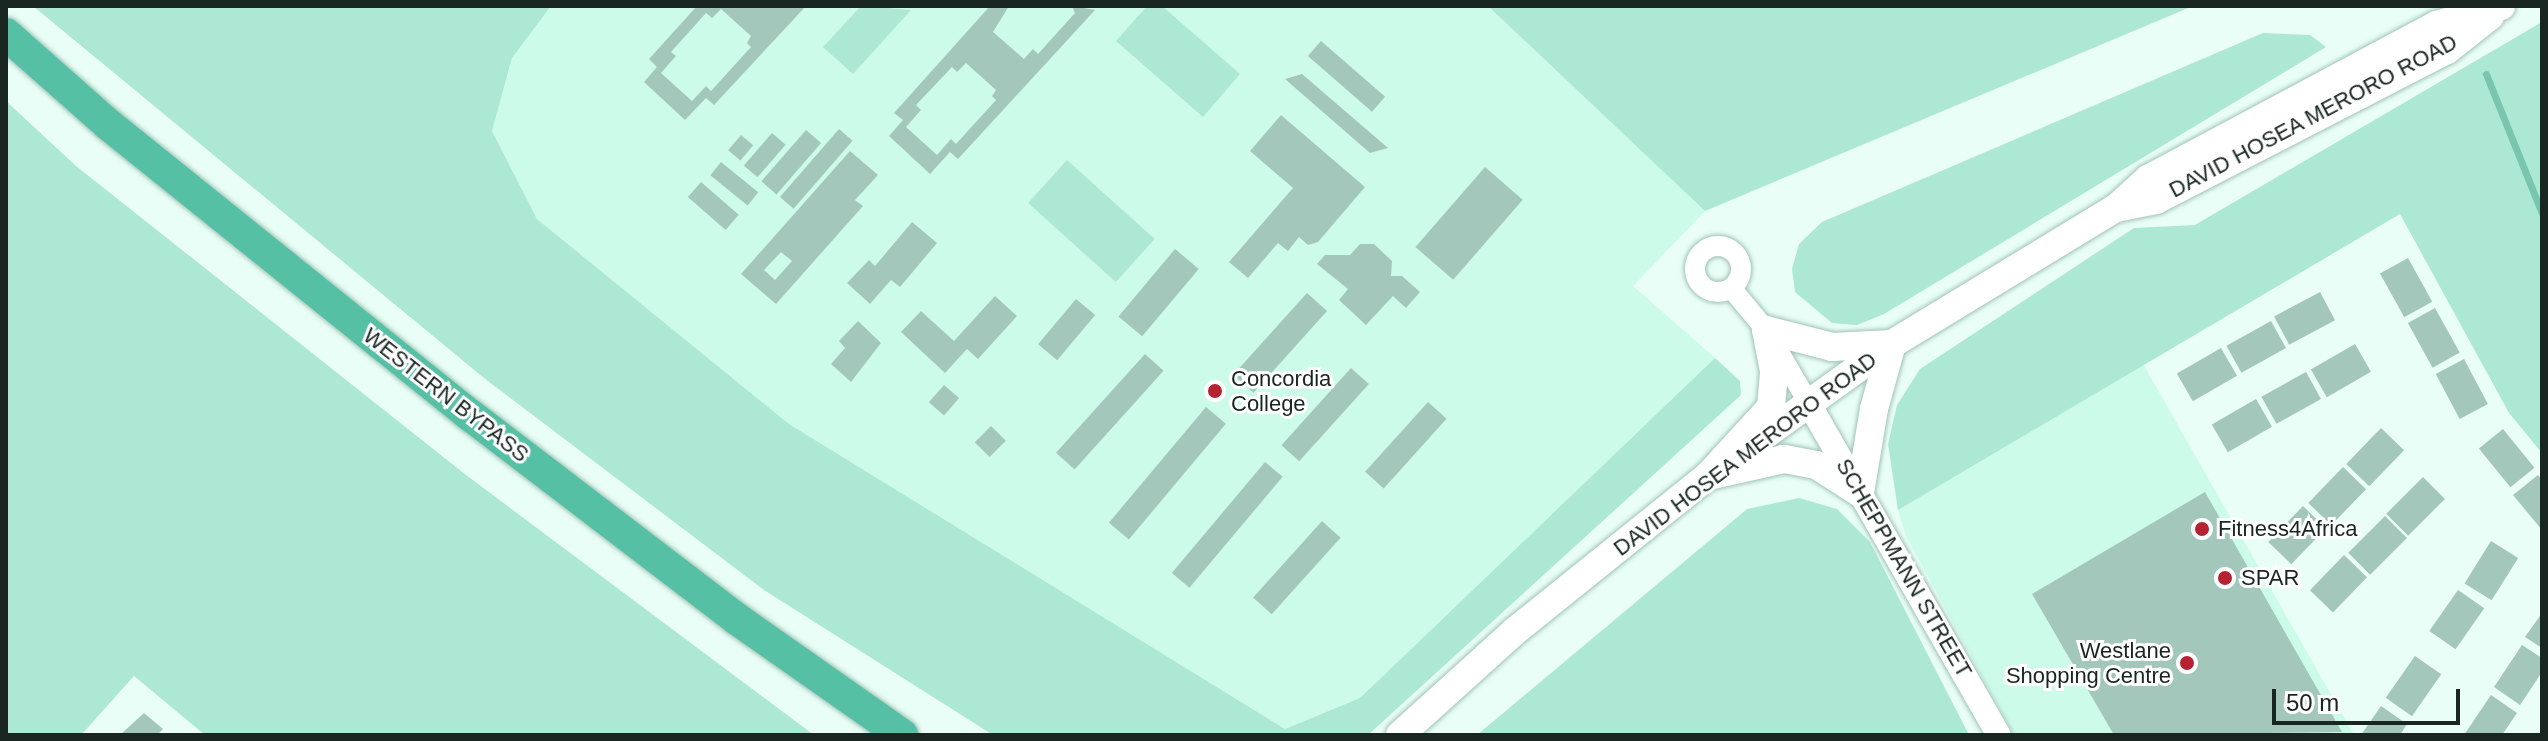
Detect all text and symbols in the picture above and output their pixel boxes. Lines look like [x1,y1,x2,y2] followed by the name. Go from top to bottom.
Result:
[2164,28,2462,204] street label: DAVID HOSEA MERORO ROAD
[358,322,534,468] street label: WESTERN BYPASS
[1608,346,1882,562] street label: DAVID HOSEA MERORO ROAD
[1231,365,1331,416] place label: Concordia College
[1206,382,1224,400] marker: Concordia College
[1831,454,1977,682] street label: SCHEPPMANN STREET
[2218,516,2357,542] place label: Fitness4Africa
[2193,520,2211,538] marker: Fitness4Africa
[2241,565,2299,591] place label: SPAR
[2216,569,2234,587] marker: SPAR
[2006,637,2171,688] place label: Westlane Shopping Centre
[2178,654,2196,672] marker: Westlane Shopping Centre
[2276,673,2464,723] scale bar
[2286,689,2339,716] text: 50 m

